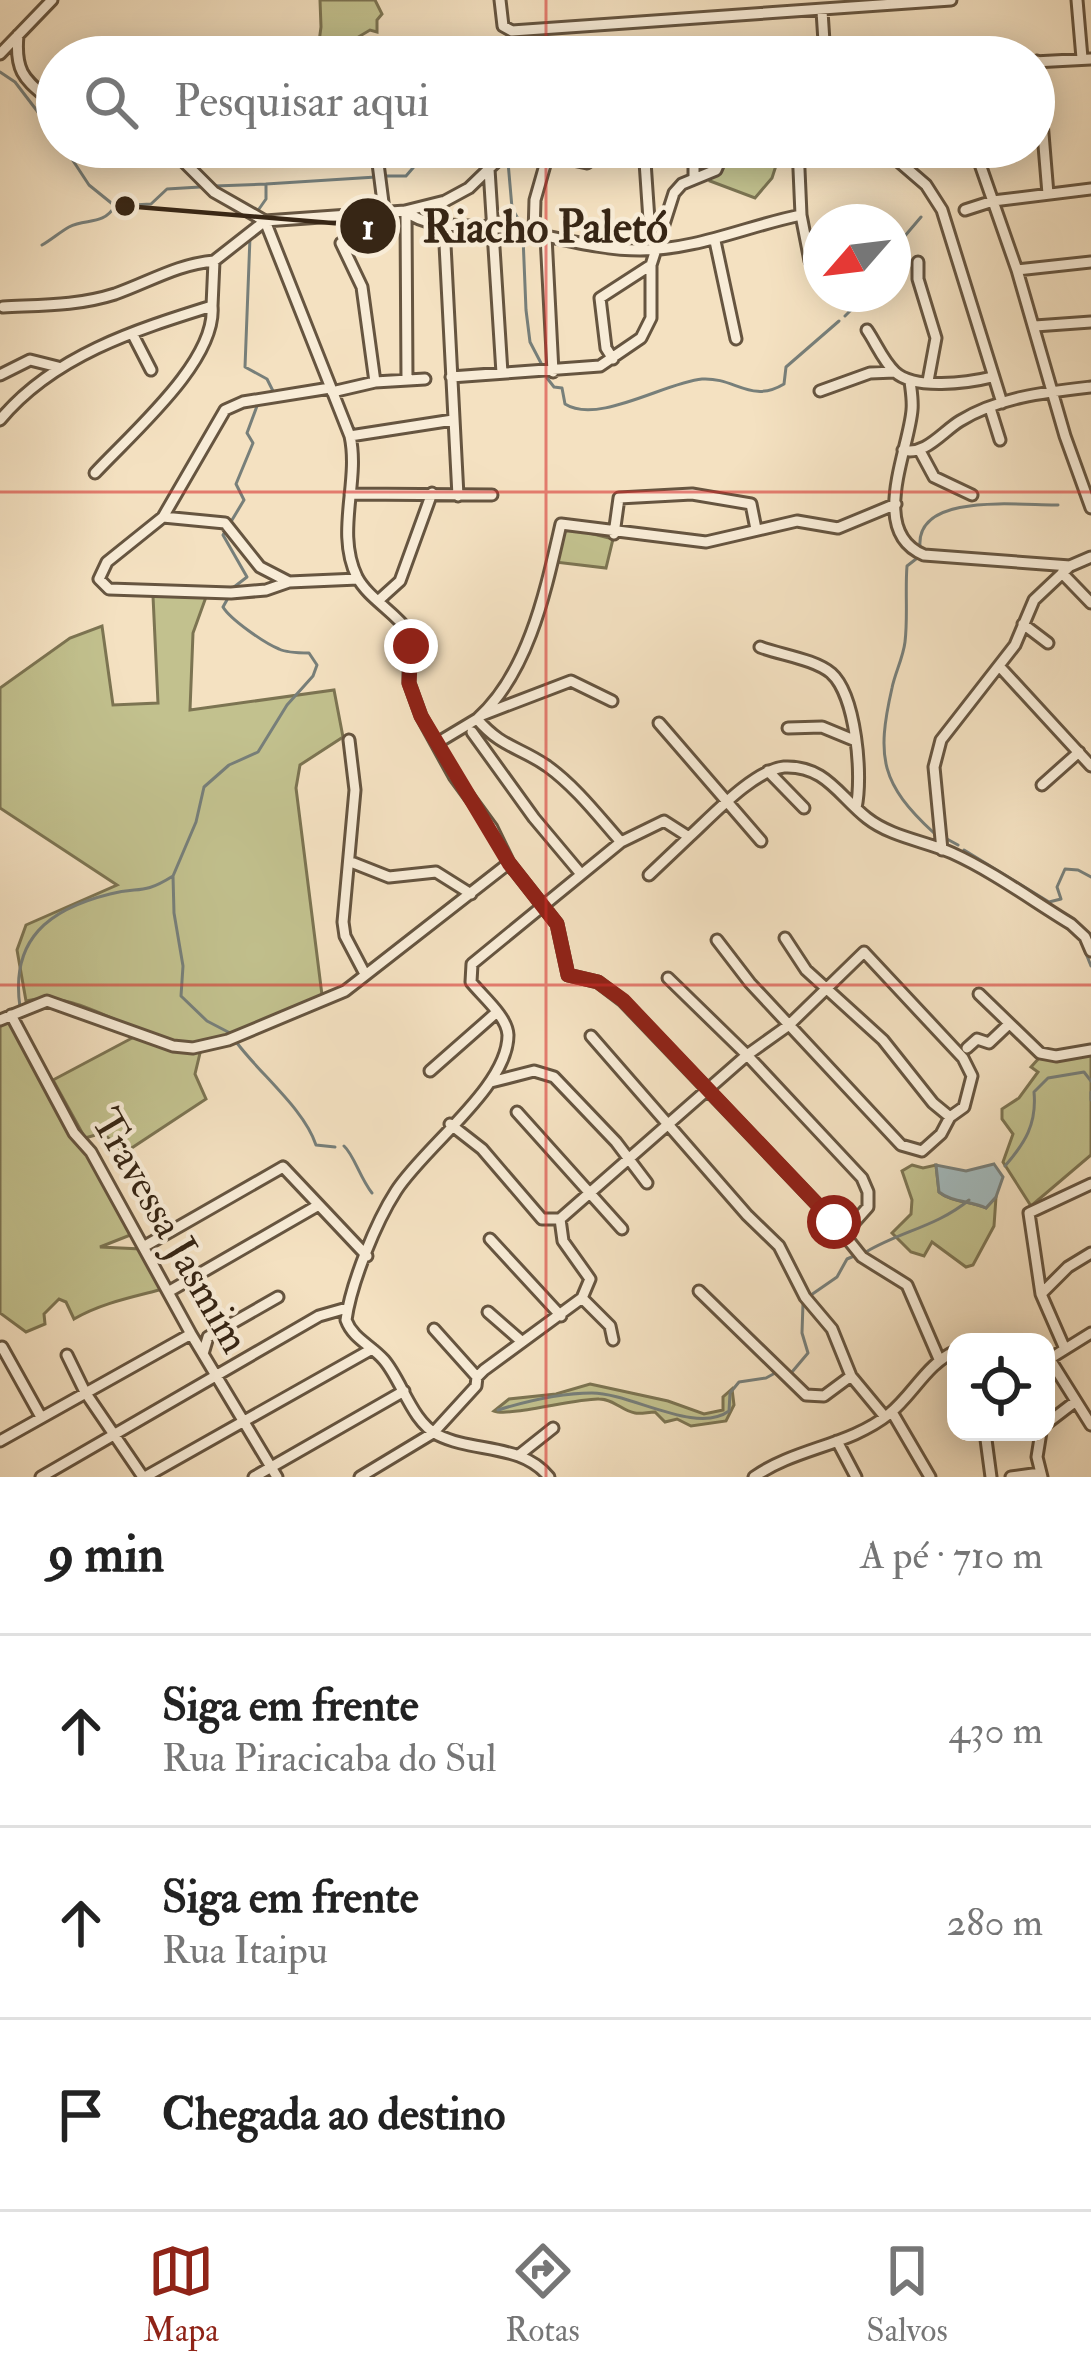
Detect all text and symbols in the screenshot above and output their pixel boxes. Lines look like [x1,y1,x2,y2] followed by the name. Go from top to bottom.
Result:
[36,36,1055,168] search box
[78,69,144,135] icon: search
[174,74,430,130] text: Pesquisar aqui
[338,186,691,267] callout: Riacho Paletó
[422,200,668,256] text: Riacho Paletó
[803,204,911,312] north arrow
[362,205,374,250] text: 1
[384,619,438,673] route end
[79,1100,261,1362] street label: Travessa Jasmim
[807,1195,861,1249] route start
[947,1333,1055,1441] map controls
[947,1333,1055,1441] button: locate
[48,1523,164,1587] text: 9 min
[860,1531,1043,1580] text: A pé · 710 m
[162,1678,419,1734] text: Siga em frente
[48,1698,114,1764] icon: ahead
[949,1706,1043,1755] text: 430 m
[162,1734,496,1783] text: Rua Piracicaba do Sul
[162,1870,419,1926] text: Siga em frente
[48,1890,114,1956] icon: ahead
[946,1898,1043,1947] text: 280 m
[162,1926,328,1975] text: Rua Itaipu
[48,2082,114,2148] icon: arrive
[162,2087,505,2143] text: Chegada ao destino
[143,2238,219,2351] tab: Mapa
[505,2238,580,2351] tab: Rotas
[866,2238,948,2351] tab: Salvos

